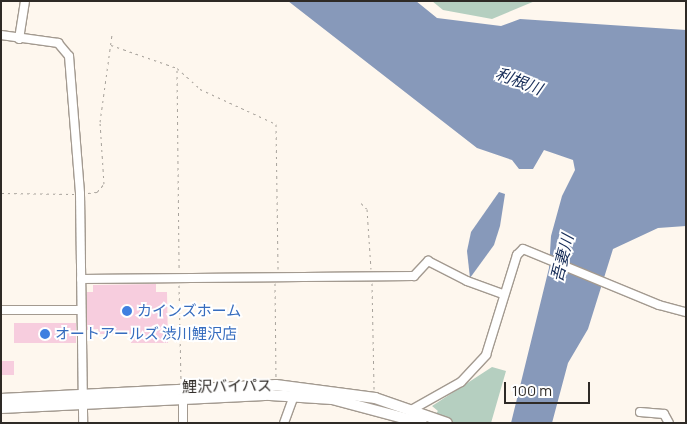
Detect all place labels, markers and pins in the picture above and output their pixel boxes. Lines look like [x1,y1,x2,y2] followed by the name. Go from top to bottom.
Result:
[137,302,242,320] place label: カインズホーム
[121,305,133,317] marker: カインズホーム
[55,325,237,343] place label: オートアールズ 渋川鯉沢店
[39,328,51,340] marker: オートアールズ 渋川鯉沢店

